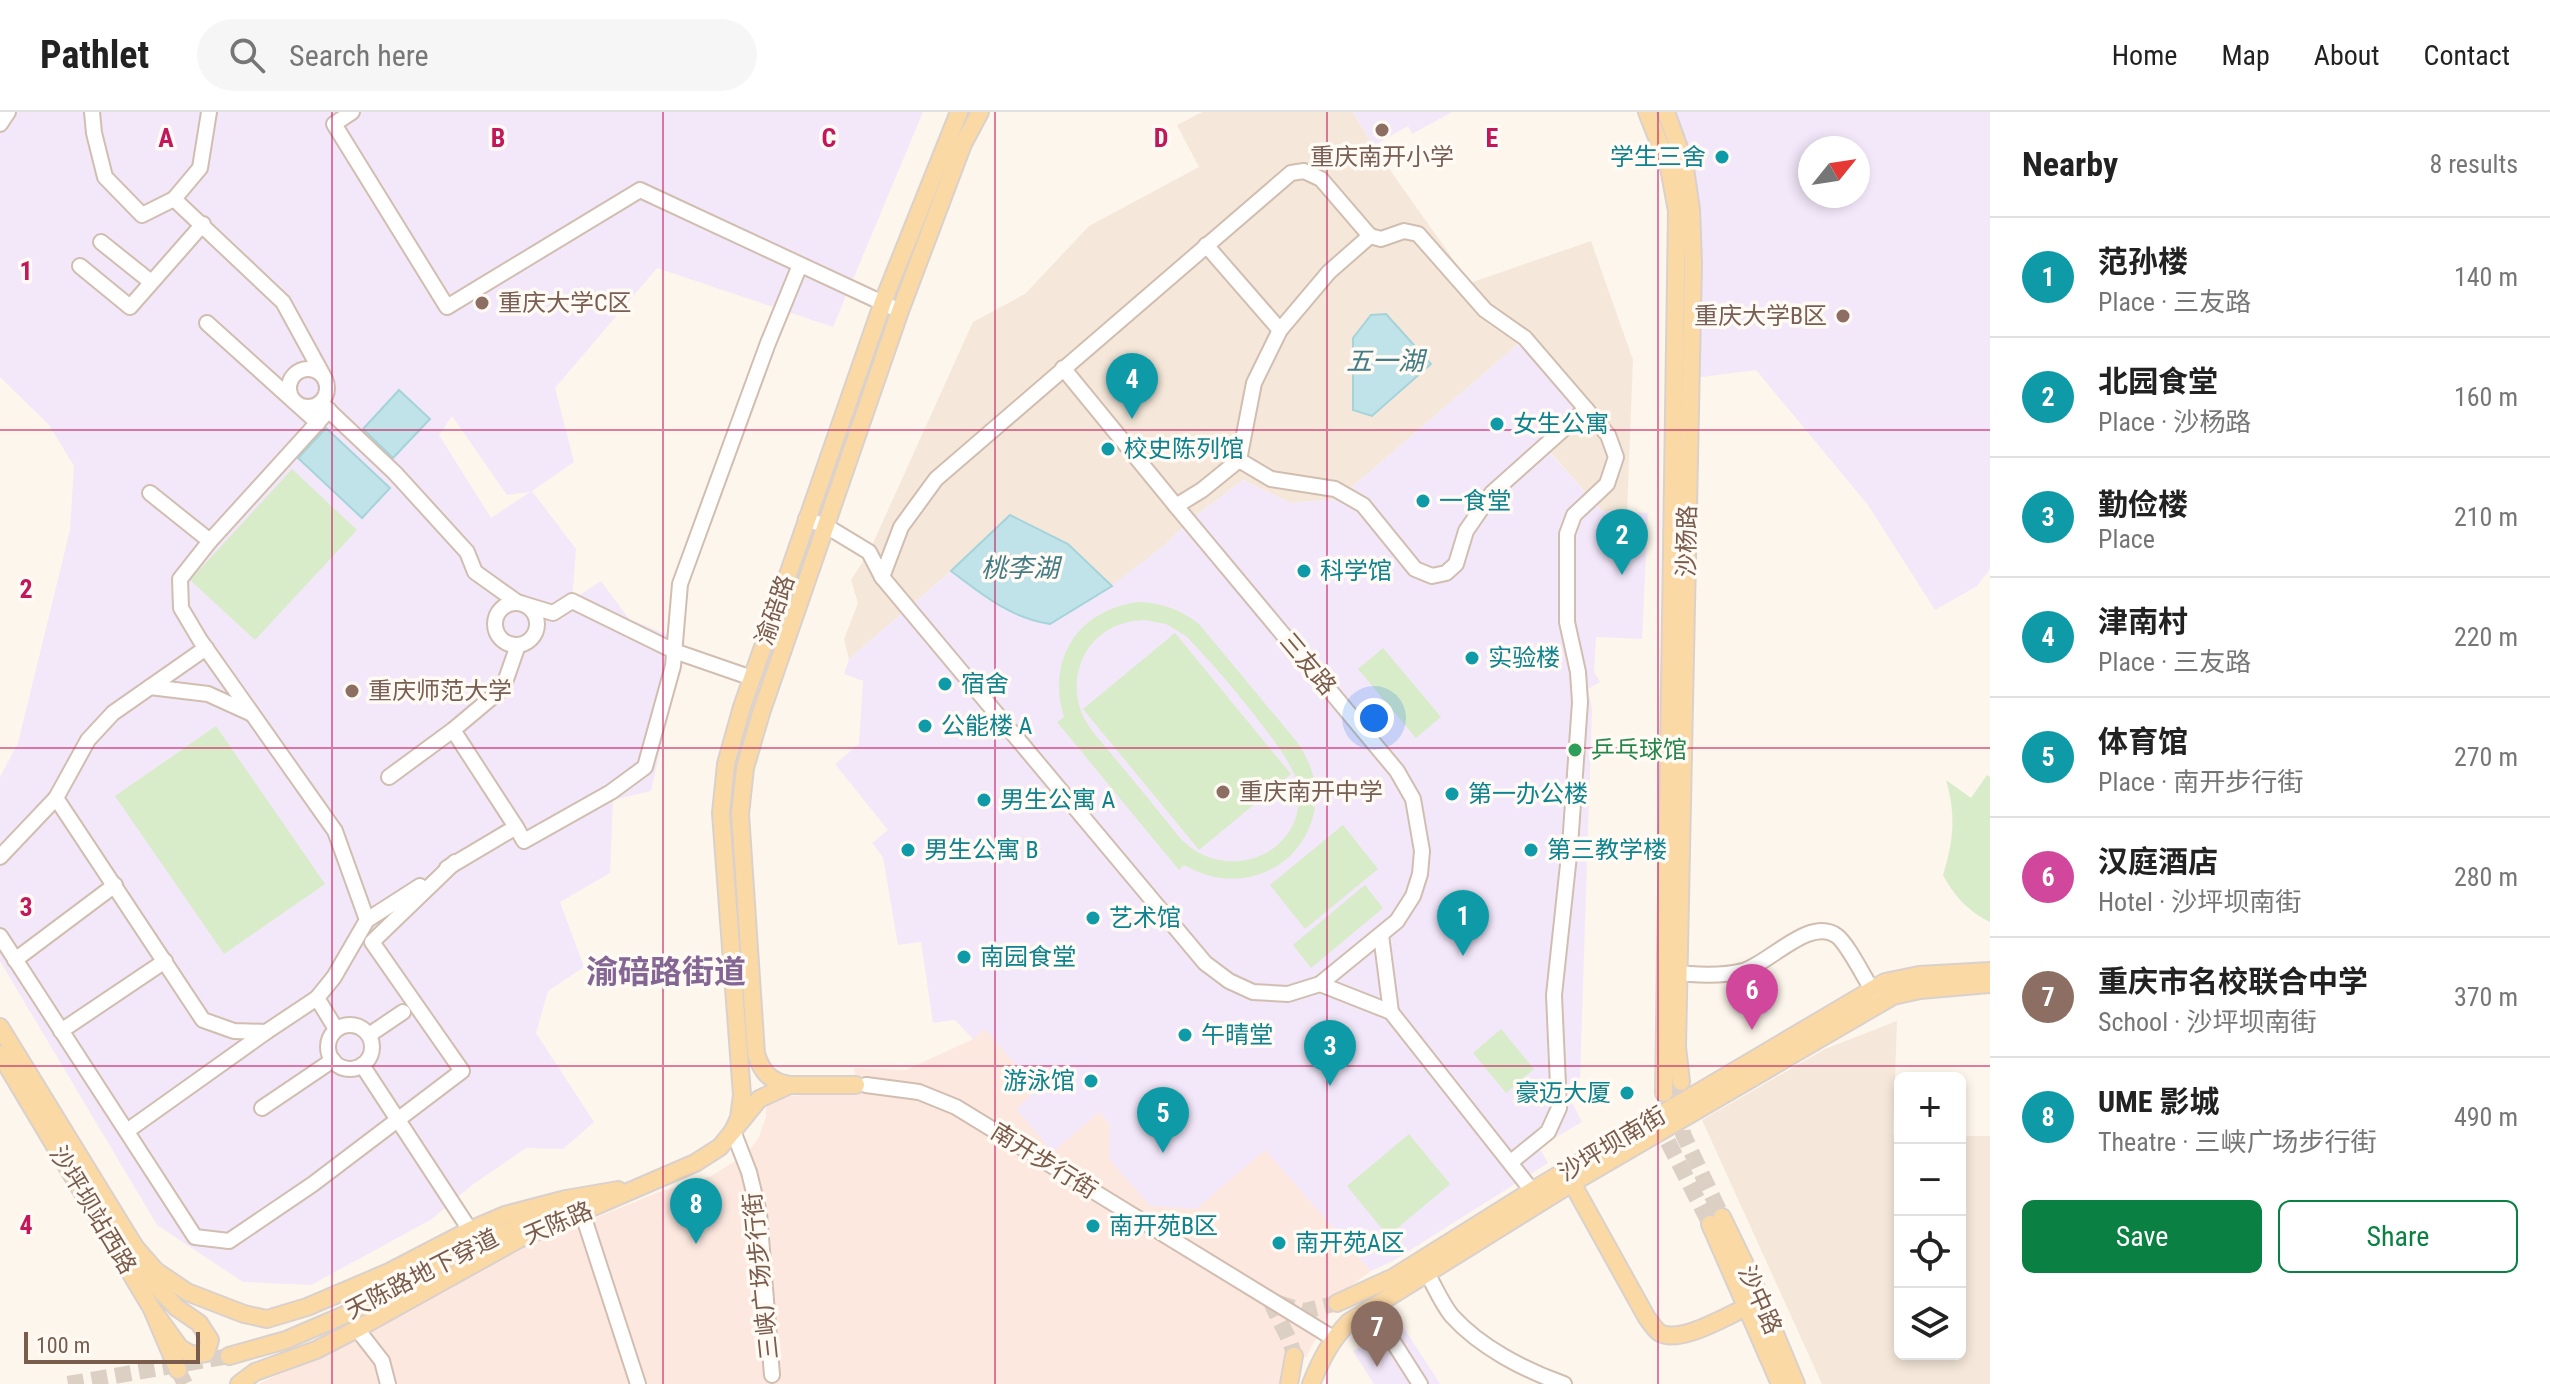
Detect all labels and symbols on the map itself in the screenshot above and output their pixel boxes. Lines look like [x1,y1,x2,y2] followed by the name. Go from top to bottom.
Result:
[1373,121,1391,139] marker: 重庆南开小学
[158,123,174,153] text: A
[491,123,505,153] text: B
[822,123,837,153] text: C
[1154,123,1168,153] text: D
[1486,123,1499,153] text: E
[1798,136,1870,208] north arrow
[1310,143,1454,171] place label: 重庆南开小学
[1610,143,1706,171] place label: 学生三舍
[1713,148,1731,166] marker: 学生三舍
[19,256,33,286] text: 1
[498,289,632,317] place label: 重庆大学C区
[473,294,491,312] marker: 重庆大学C区
[1694,302,1827,330] place label: 重庆大学B区
[1834,307,1852,325] marker: 重庆大学B区
[1346,346,1428,376] water label: 五一湖
[1106,353,1158,419] pin: 4
[1513,410,1609,438] place label: 女生公寓
[1488,415,1506,433] marker: 女生公寓
[1124,435,1244,463] place label: 校史陈列馆
[1099,440,1117,458] marker: 校史陈列馆
[1439,487,1511,515] place label: 一食堂
[1414,492,1432,510] marker: 一食堂
[1672,505,1702,577] street label: 沙杨路
[1596,509,1648,575] pin: 2
[981,553,1063,583] water label: 桃李湖
[1320,557,1392,585] place label: 科学馆
[1295,562,1313,580] marker: 科学馆
[750,571,800,649] street label: 渝碚路
[19,574,33,604] text: 2
[1274,627,1342,701] street label: 三友路
[1488,644,1560,672] place label: 实验楼
[1463,649,1481,667] marker: 实验楼
[961,670,1009,698] place label: 宿舍
[936,675,954,693] marker: 宿舍
[368,677,512,705] place label: 重庆师范大学
[343,682,361,700] marker: 重庆师范大学
[1354,698,1394,738] your location
[941,712,1033,740] place label: 公能楼 A
[916,717,934,735] marker: 公能楼 A
[1591,736,1687,764] place label: 乒乓球馆
[1566,741,1584,759] marker: 乒乓球馆
[1239,778,1383,806] place label: 重庆南开中学
[1468,780,1588,808] place label: 第一办公楼
[1214,783,1232,801] marker: 重庆南开中学
[1443,785,1461,803] marker: 第一办公楼
[1000,786,1116,814] place label: 男生公寓 A
[975,791,993,809] marker: 男生公寓 A
[924,836,1039,864] place label: 男生公寓 B
[1547,836,1667,864] place label: 第三教学楼
[899,841,917,859] marker: 男生公寓 B
[1522,841,1540,859] marker: 第三教学楼
[1437,890,1489,956] pin: 1
[19,892,33,922] text: 3
[1109,904,1181,932] place label: 艺术馆
[1084,909,1102,927] marker: 艺术馆
[980,943,1076,971] place label: 南园食堂
[955,948,973,966] marker: 南园食堂
[586,953,746,991] district label: 渝碚路街道
[1726,964,1778,1030] pin: 6
[1304,1020,1356,1086] pin: 3
[1201,1021,1273,1049] place label: 午晴堂
[1176,1026,1194,1044] marker: 午晴堂
[1003,1067,1075,1095] place label: 游泳馆
[1082,1072,1100,1090] marker: 游泳馆
[1515,1079,1611,1107] place label: 豪迈大厦
[1618,1084,1636,1102] marker: 豪迈大厦
[1137,1087,1189,1153] pin: 5
[1553,1101,1671,1187] street label: 沙坪坝南街
[986,1117,1102,1205] street label: 南开步行街
[44,1141,142,1279] street label: 沙坪坝站西路
[670,1178,722,1244] pin: 8
[738,1191,784,1361] street label: 三峡广场步行街
[519,1196,597,1250] street label: 天陈路
[19,1210,33,1240] text: 4
[1109,1212,1218,1240] place label: 南开苑B区
[1084,1217,1102,1235] marker: 南开苑B区
[341,1223,503,1325] street label: 天陈路地下穿道
[1295,1229,1405,1257] place label: 南开苑A区
[1270,1234,1288,1252] marker: 南开苑A区
[1733,1261,1787,1339] street label: 沙中路
[1351,1301,1403,1367] pin: 7
[24,1328,200,1364] scale bar

